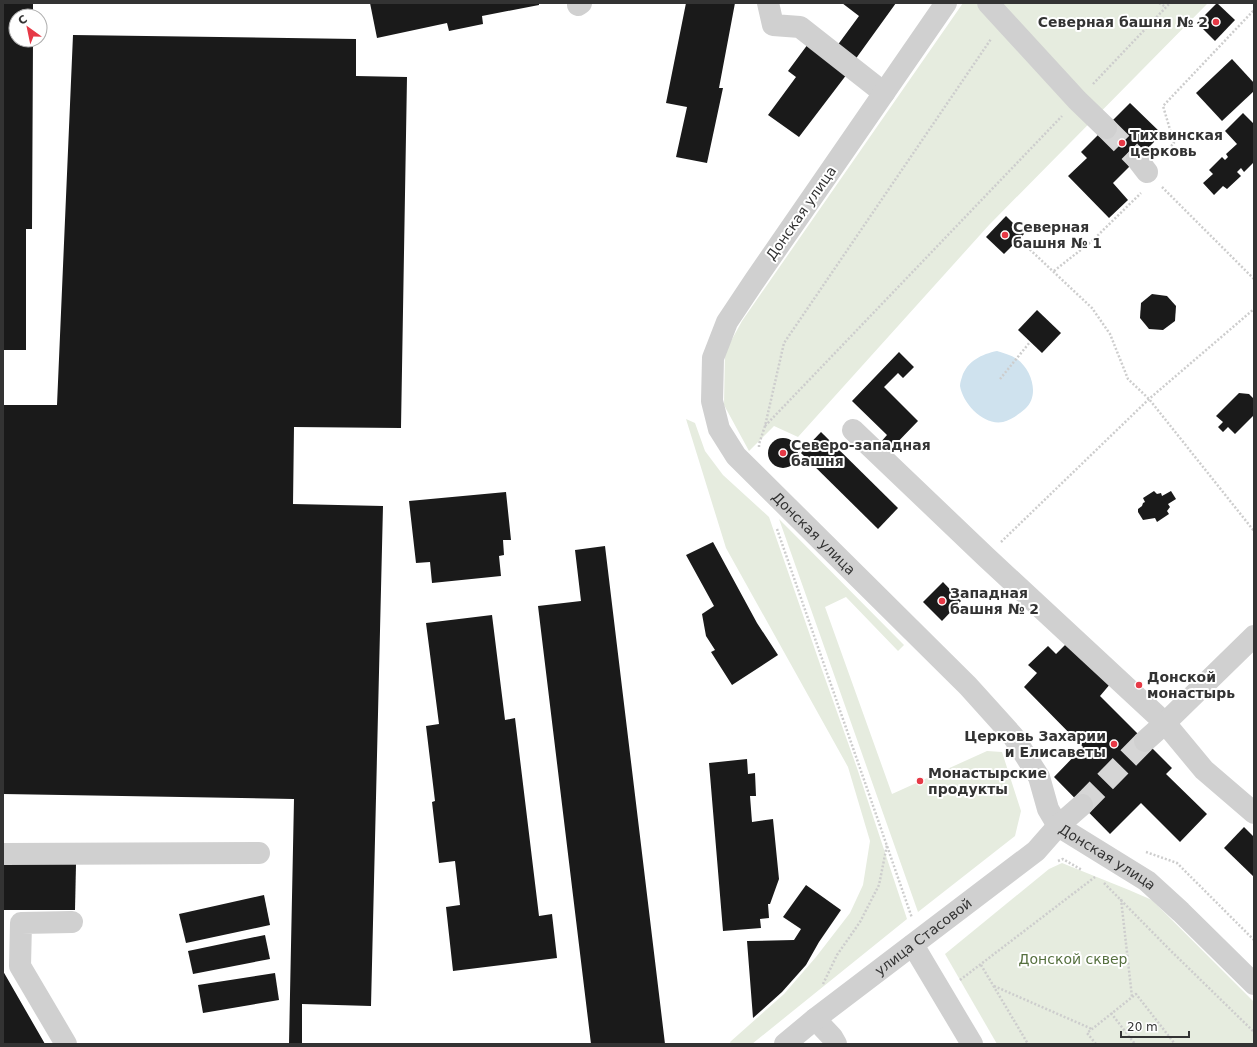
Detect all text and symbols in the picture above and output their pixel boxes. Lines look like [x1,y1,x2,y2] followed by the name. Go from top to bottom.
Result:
[8,8,48,48] north arrow
[16,12,30,28] text: С
[1038,14,1208,30] place label: Северная башня № 2
[1211,17,1221,27] marker: Северная башня № 2
[1130,127,1223,159] place label: Тихвинская церковь
[1117,138,1127,148] marker: Тихвинская церковь
[763,163,839,263] street label: Донская улица
[1013,219,1102,251] place label: Северная башня № 1
[1000,230,1010,240] marker: Северная башня № 1
[791,437,931,469] place label: Северо-западная башня
[778,448,788,458] marker: Северо-западная башня
[769,489,859,578] street label: Донская улица
[950,585,1039,617] place label: Западная башня № 2
[937,596,947,606] marker: Западная башня № 2
[1147,669,1235,701] place label: Донской монастырь
[1134,680,1144,690] marker: Донской монастырь
[964,728,1106,760] place label: Церковь Захарии и Елисаветы
[1109,739,1119,749] marker: Церковь Захарии и Елисаветы
[928,765,1047,797] place label: Монастырские продукты
[915,776,925,786] marker: Монастырские продукты
[1056,821,1159,893] street label: Донская улица
[872,895,975,979] street label: улица Стасовой
[1019,951,1128,967] park label: Донской сквер
[1121,1013,1189,1039] scale bar
[1127,1020,1158,1034] text: 20 m

